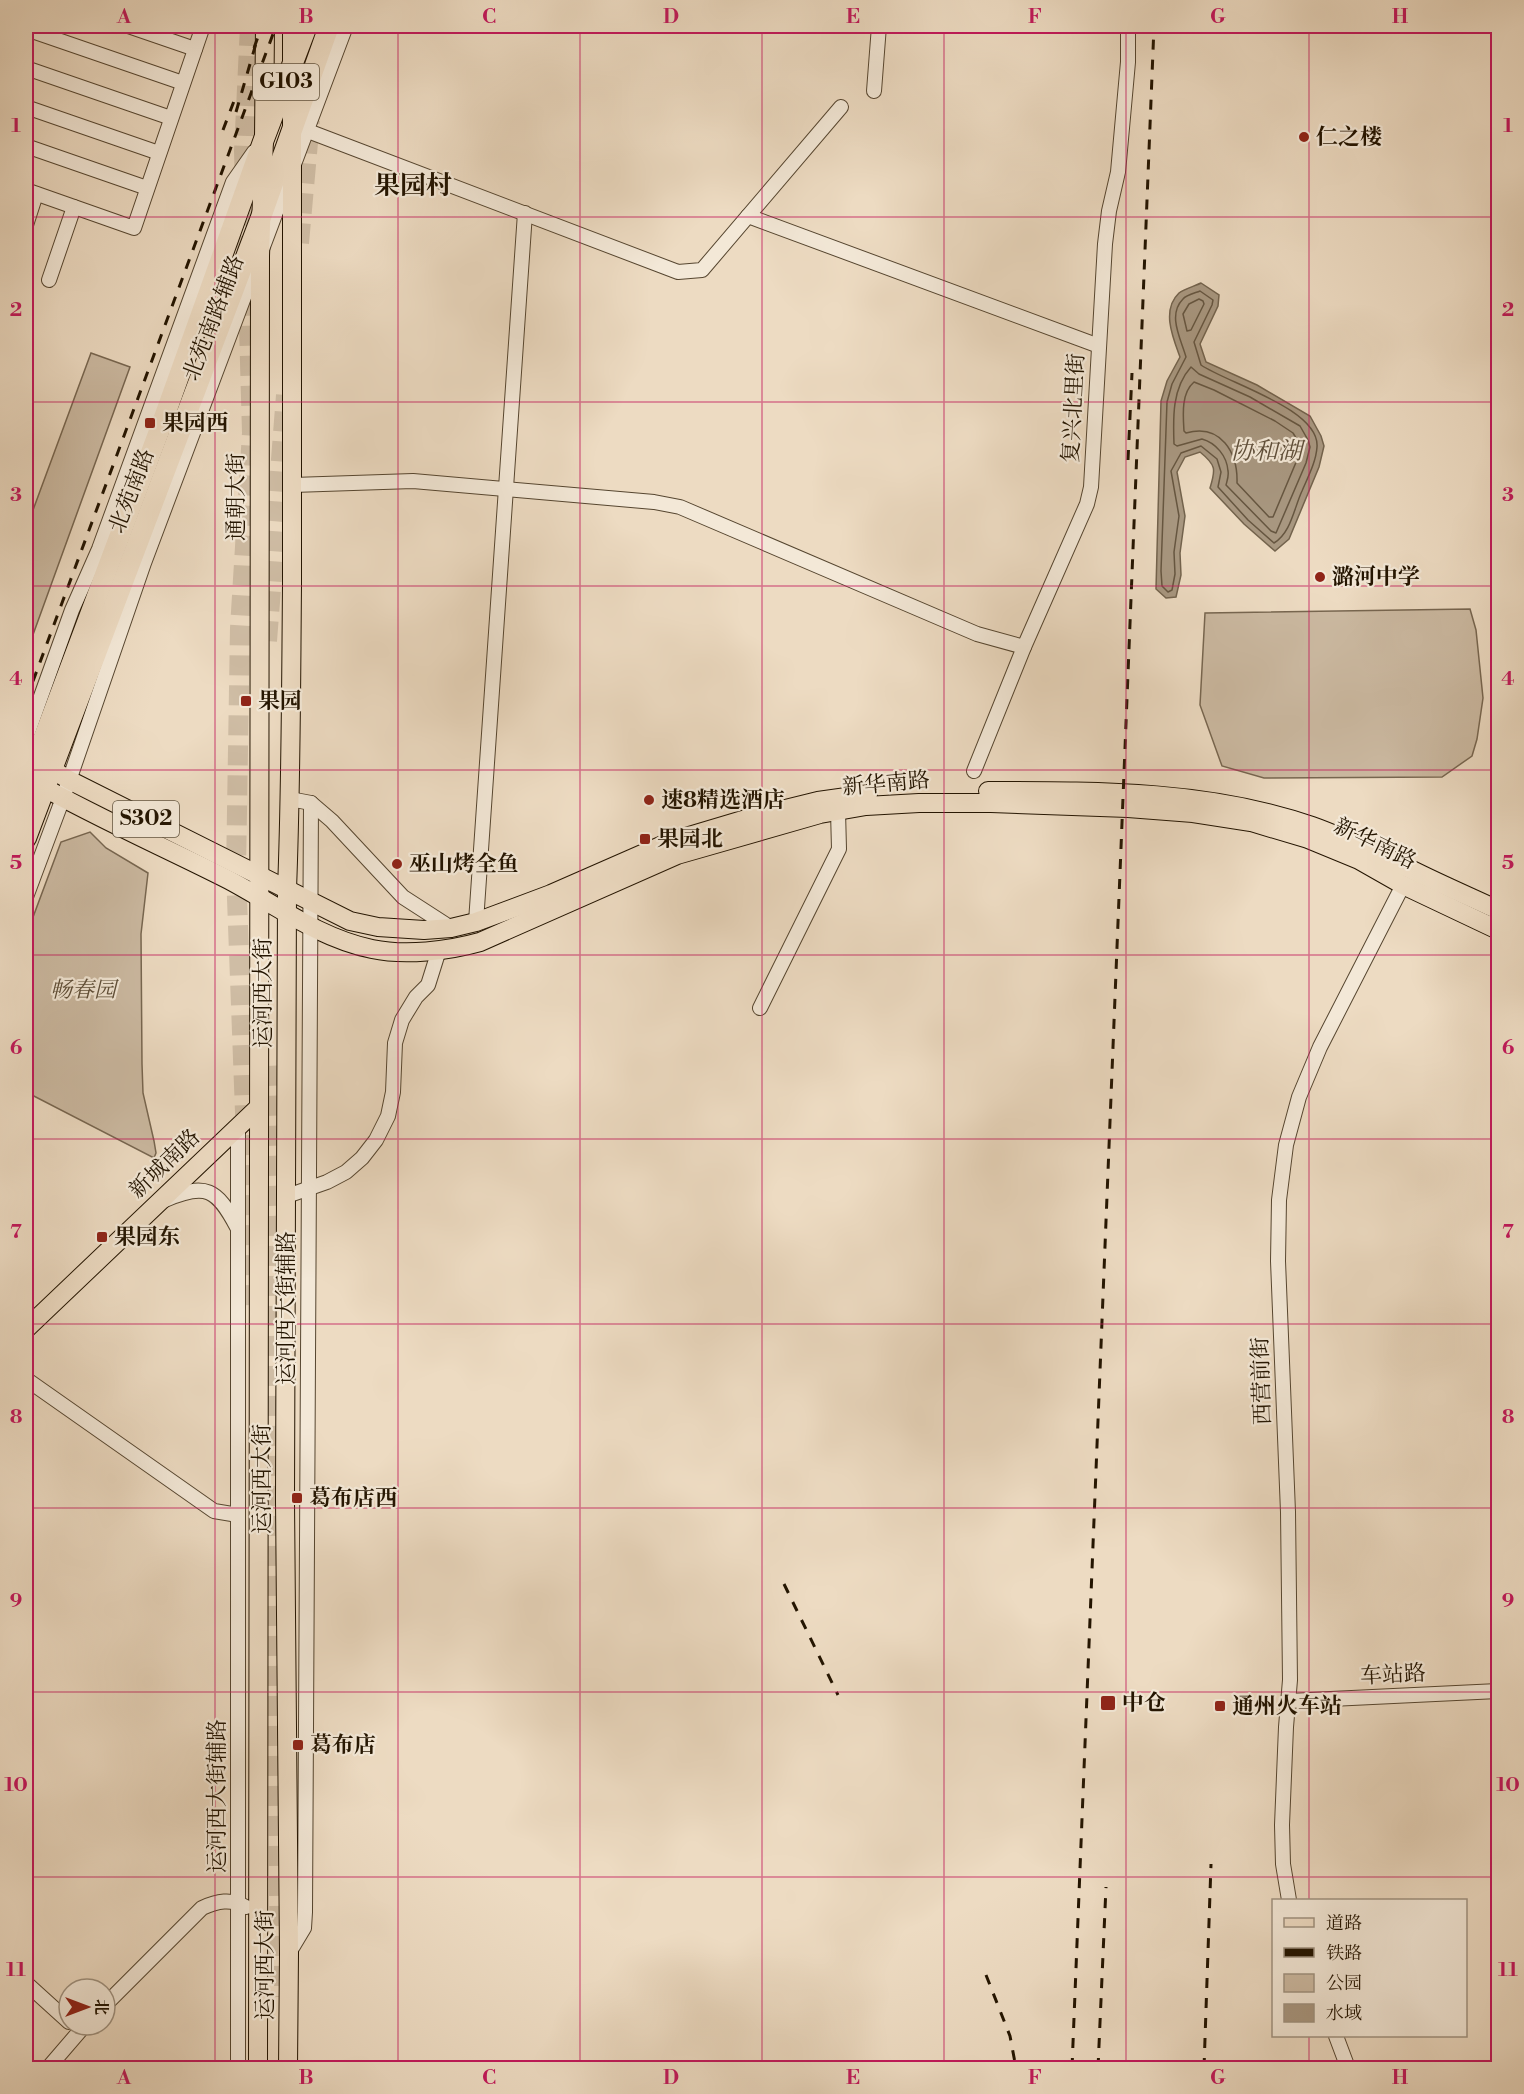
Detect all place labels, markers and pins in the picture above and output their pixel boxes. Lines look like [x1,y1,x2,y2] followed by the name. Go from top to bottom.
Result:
[1316,124,1382,151] place label: 仁之楼
[1297,130,1311,144] marker: 仁之楼
[162,410,228,437] place label: 果园西
[143,416,157,430] marker: 果园西
[1332,564,1420,591] place label: 潞河中学
[1313,570,1327,584] marker: 潞河中学
[258,688,302,715] place label: 果园
[239,694,253,708] marker: 果园
[661,787,785,814] place label: 速8精选酒店
[642,793,656,807] marker: 速8精选酒店
[657,826,723,853] place label: 果园北
[638,832,652,846] marker: 果园北
[409,851,519,878] place label: 巫山烤全鱼
[390,857,404,871] marker: 巫山烤全鱼
[114,1224,180,1251] place label: 果园东
[95,1230,109,1244] marker: 果园东
[309,1485,397,1512] place label: 葛布店西
[290,1491,304,1505] marker: 葛布店西
[1122,1690,1166,1717] place label: 中仓
[1232,1693,1342,1720] place label: 通州火车站
[1099,1694,1117,1712] marker: 中仓
[1213,1699,1227,1713] marker: 通州火车站
[310,1732,376,1759] place label: 葛布店
[291,1738,305,1752] marker: 葛布店

